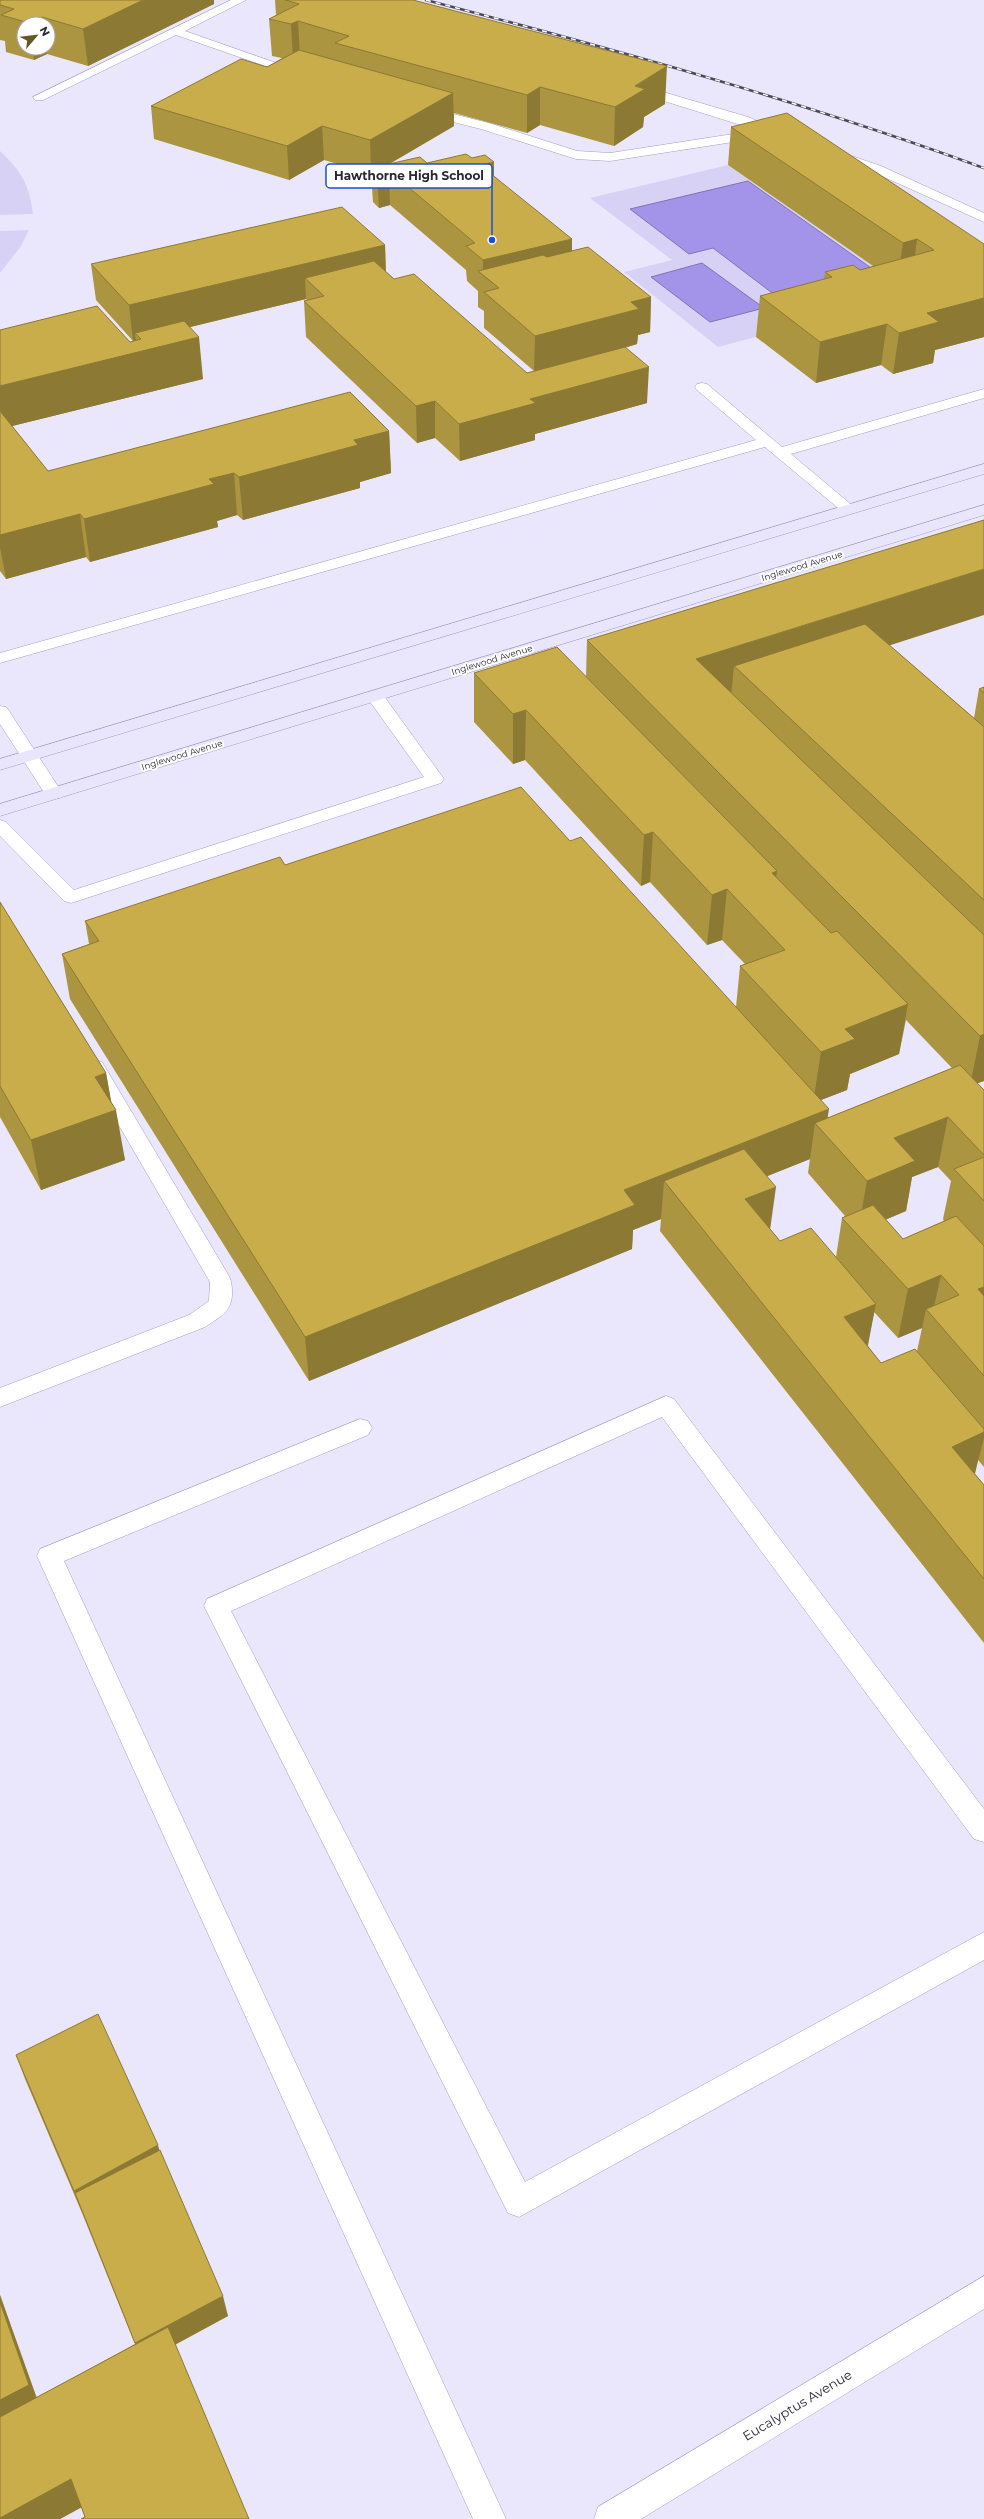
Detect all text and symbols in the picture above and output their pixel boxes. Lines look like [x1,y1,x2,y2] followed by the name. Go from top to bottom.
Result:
[16,16,56,56] north arrow
[37,24,53,39] text: N
[326,164,492,188] callout: Hawthorne High School
[334,168,484,183] text: Hawthorne High School
[760,548,844,583] street label: Inglewood Avenue
[450,642,534,677] street label: Inglewood Avenue
[140,737,224,772] street label: Inglewood Avenue
[740,2366,855,2444] street label: Eucalyptus Avenue

